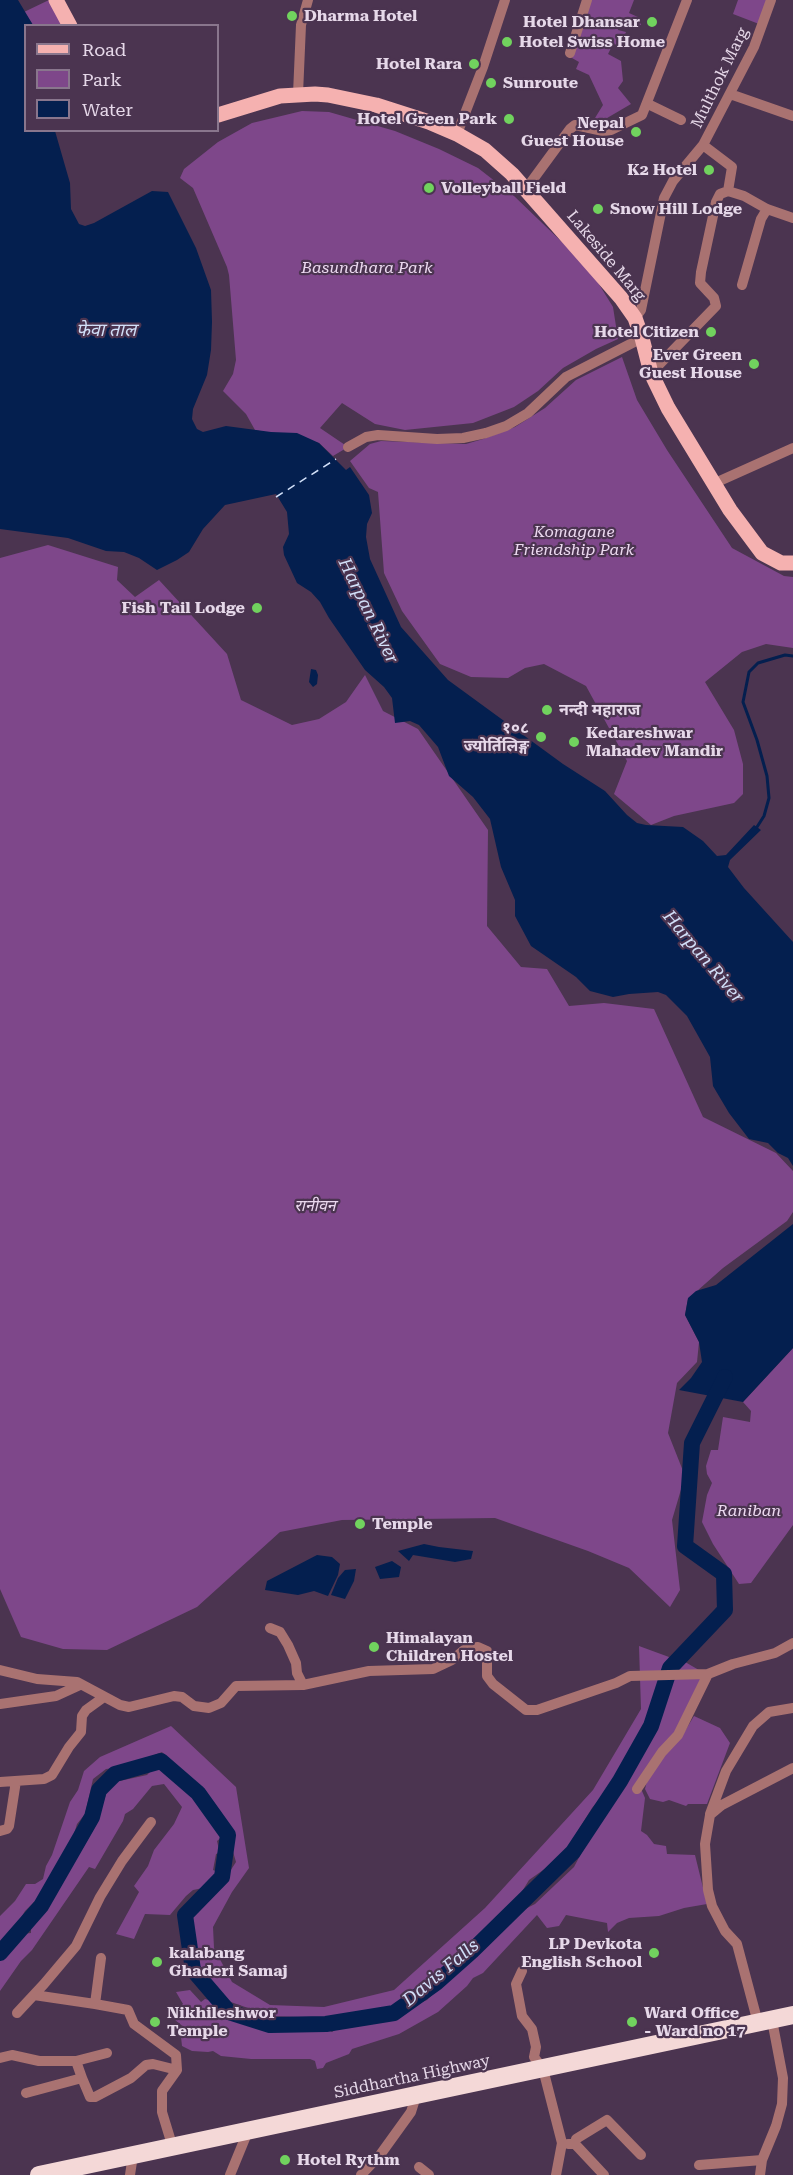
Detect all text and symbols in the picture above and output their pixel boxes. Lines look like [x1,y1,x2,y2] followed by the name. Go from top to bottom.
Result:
[304,6,417,26] place label: Dharma Hotel
[285,9,299,23] marker: Dharma Hotel
[523,12,640,32] place label: Hotel Dhansar
[645,15,659,29] marker: Hotel Dhansar
[24,24,219,132] legend
[687,25,753,131] street label: Multhok Marg
[519,32,665,52] place label: Hotel Swiss Home
[500,35,514,49] marker: Hotel Swiss Home
[82,39,126,60] text: Road
[376,54,462,74] place label: Hotel Rara
[467,57,481,71] marker: Hotel Rara
[82,69,122,90] text: Park
[503,73,578,93] place label: Sunroute
[484,76,498,90] marker: Sunroute
[82,99,133,120] text: Water
[357,109,497,129] place label: Hotel Green Park
[502,112,516,126] marker: Hotel Green Park
[521,113,624,151] place label: Nepal Guest House
[629,125,643,139] marker: Nepal Guest House
[627,160,697,180] place label: K2 Hotel
[702,163,716,177] marker: K2 Hotel
[441,178,566,198] place label: Volleyball Field
[422,181,436,195] marker: Volleyball Field
[610,199,742,219] place label: Snow Hill Lodge
[591,202,605,216] marker: Snow Hill Lodge
[563,207,649,305] street label: Lakeside Marg
[301,258,433,278] park label: Basundhara Park
[76,320,136,342] water label: फेवा ताल
[594,322,699,342] place label: Hotel Citizen
[704,325,718,339] marker: Hotel Citizen
[639,345,742,383] place label: Ever Green Guest House
[747,357,761,371] marker: Ever Green Guest House
[514,522,634,560] park label: Komagane Friendship Park
[333,555,403,667] water label: Harpan River
[121,598,245,618] place label: Fish Tail Lodge
[250,601,264,615] marker: Fish Tail Lodge
[559,700,640,720] place label: नन्दी महाराज
[540,703,554,717] marker: नन्दी महाराज
[464,718,529,756] place label: १०८ ज्योर्तिलिङ्ग
[586,723,723,761] place label: Kedareshwar Mahadev Mandir
[534,730,548,744] marker: १०८ ज्योर्तिलिङ्ग
[567,735,581,749] marker: Kedareshwar Mahadev Mandir
[658,906,748,1008] water label: Harpan River
[294,1196,336,1216] park label: रानीवन
[717,1501,781,1521] park label: Raniban
[372,1514,433,1534] place label: Temple
[353,1517,367,1531] marker: Temple
[386,1628,513,1666] place label: Himalayan Children Hostel
[367,1640,381,1654] marker: Himalayan Children Hostel
[521,1934,642,1972] place label: LP Devkota English School
[398,1935,484,2011] water label: Davis Falls
[169,1943,288,1981] place label: kalabang Ghaderi Samaj
[647,1946,661,1960] marker: LP Devkota English School
[150,1955,164,1969] marker: kalabang Ghaderi Samaj
[167,2003,276,2041] place label: Nikhileshwor Temple
[644,2003,745,2041] place label: Ward Office - Ward no 17
[148,2015,162,2029] marker: Nikhileshwor Temple
[625,2015,639,2029] marker: Ward Office - Ward no 17
[332,2051,492,2103] street label: Siddhartha Highway
[297,2150,400,2170] place label: Hotel Rythm
[278,2153,292,2167] marker: Hotel Rythm

